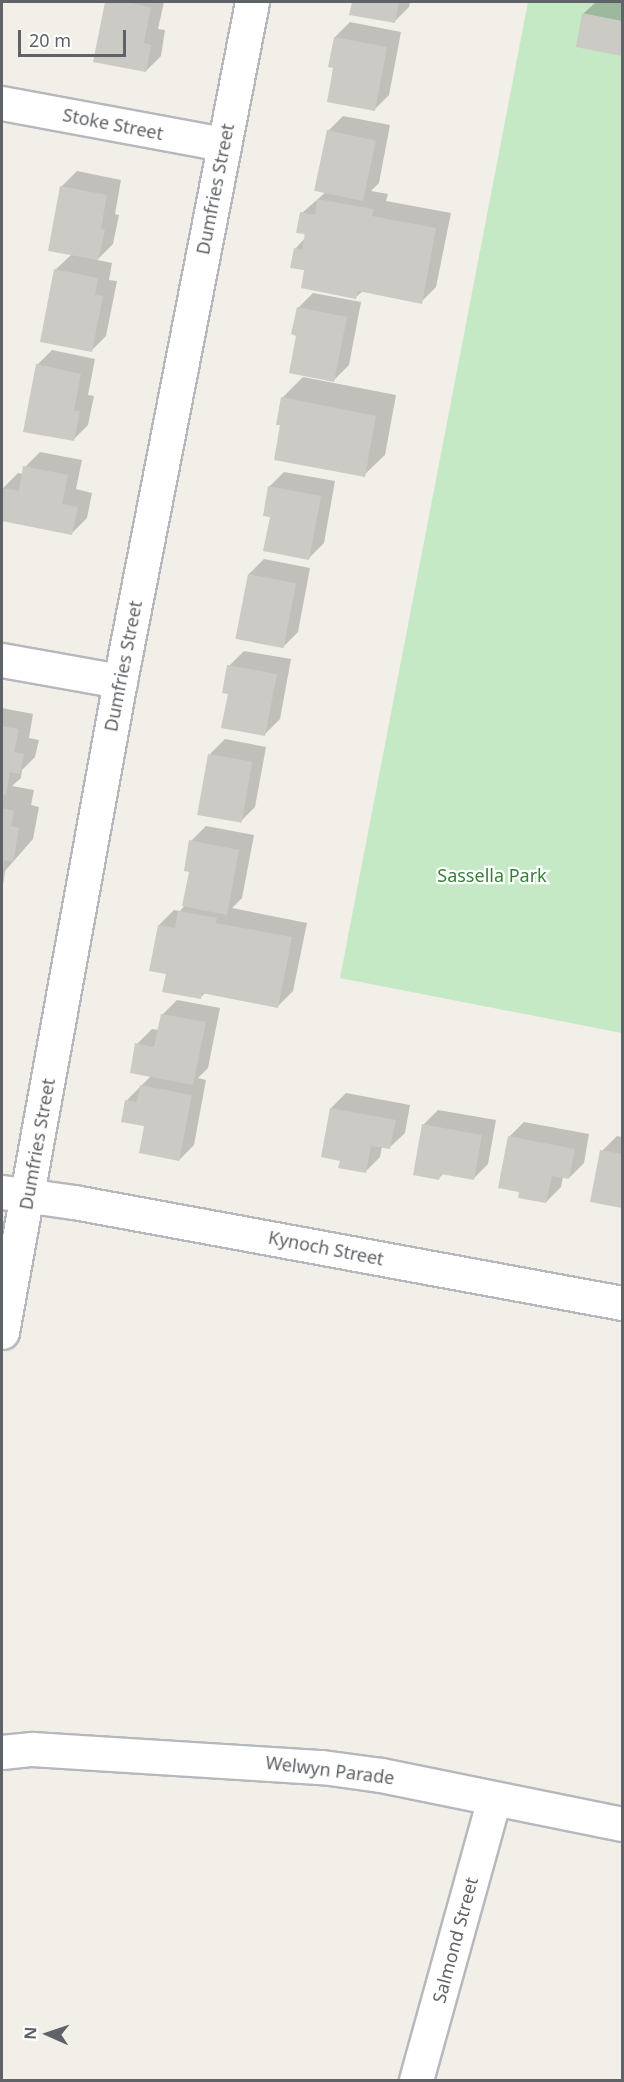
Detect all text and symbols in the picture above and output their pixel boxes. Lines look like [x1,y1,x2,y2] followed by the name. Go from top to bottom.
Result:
[21,18,129,56] scale bar
[29,28,71,52] text: 20 m
[61,104,165,144] street label: Stoke Street
[192,122,238,256] street label: Dumfries Street
[100,599,146,733] street label: Dumfries Street
[437,864,547,886] park label: Sassella Park
[15,1077,59,1211] street label: Dumfries Street
[266,1226,386,1270] street label: Kynoch Street
[264,1751,396,1789] street label: Welwyn Parade
[428,1875,482,2005] street label: Salmond Street
[18,2004,78,2064] north arrow
[19,2026,41,2040] text: N

